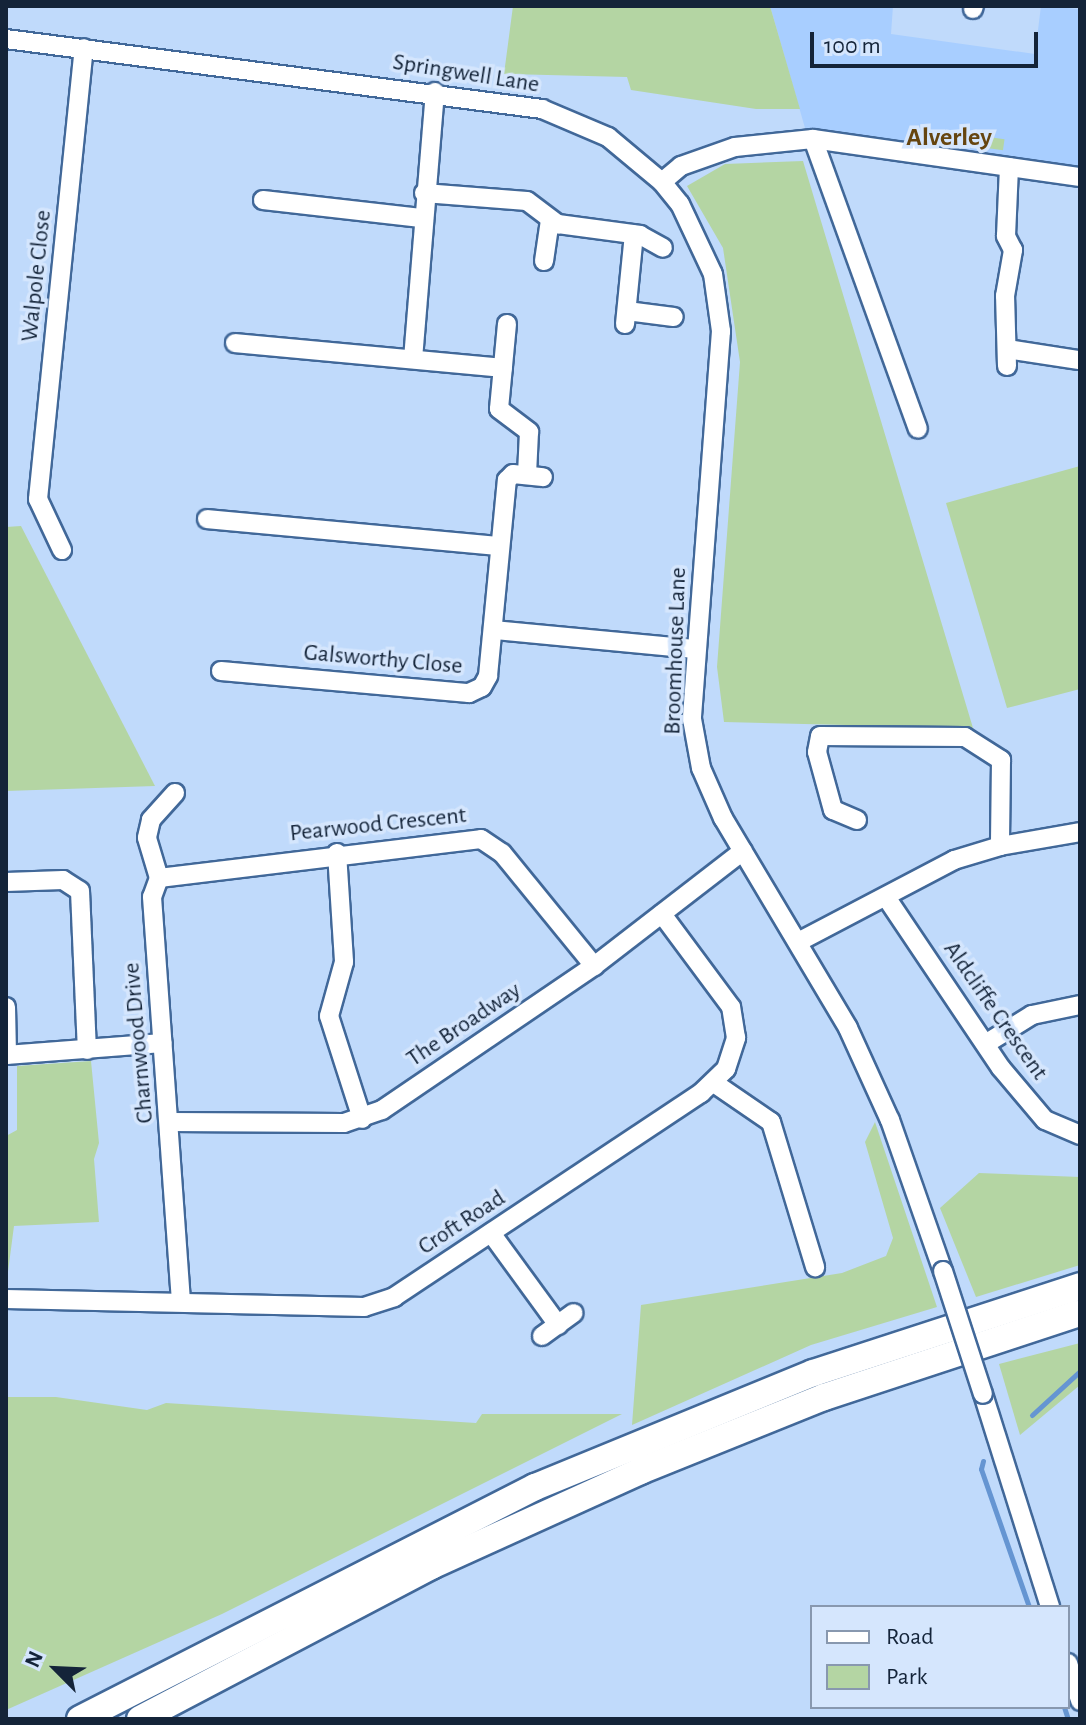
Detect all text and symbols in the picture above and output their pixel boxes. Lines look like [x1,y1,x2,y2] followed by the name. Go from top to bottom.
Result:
[814,16,1042,66] scale bar
[824,34,881,58] text: 100 m
[391,48,541,100] street label: Springwell Lane
[906,122,992,154] district label: Alverley
[16,209,58,343] street label: Walpole Close
[659,567,693,735] street label: Broomhouse Lane
[302,639,464,681] street label: Galsworthy Close
[288,801,468,849] street label: Pearwood Crescent
[937,936,1053,1086] street label: Aldcliffe Crescent
[118,961,160,1125] street label: Charnwood Drive
[401,976,527,1074] street label: The Broadway
[413,1184,511,1262] street label: Croft Road
[810,1605,1070,1709] legend
[886,1625,934,1649] text: Road
[16,1629,96,1709] north arrow
[21,1648,47,1671] text: N
[886,1665,927,1689] text: Park

